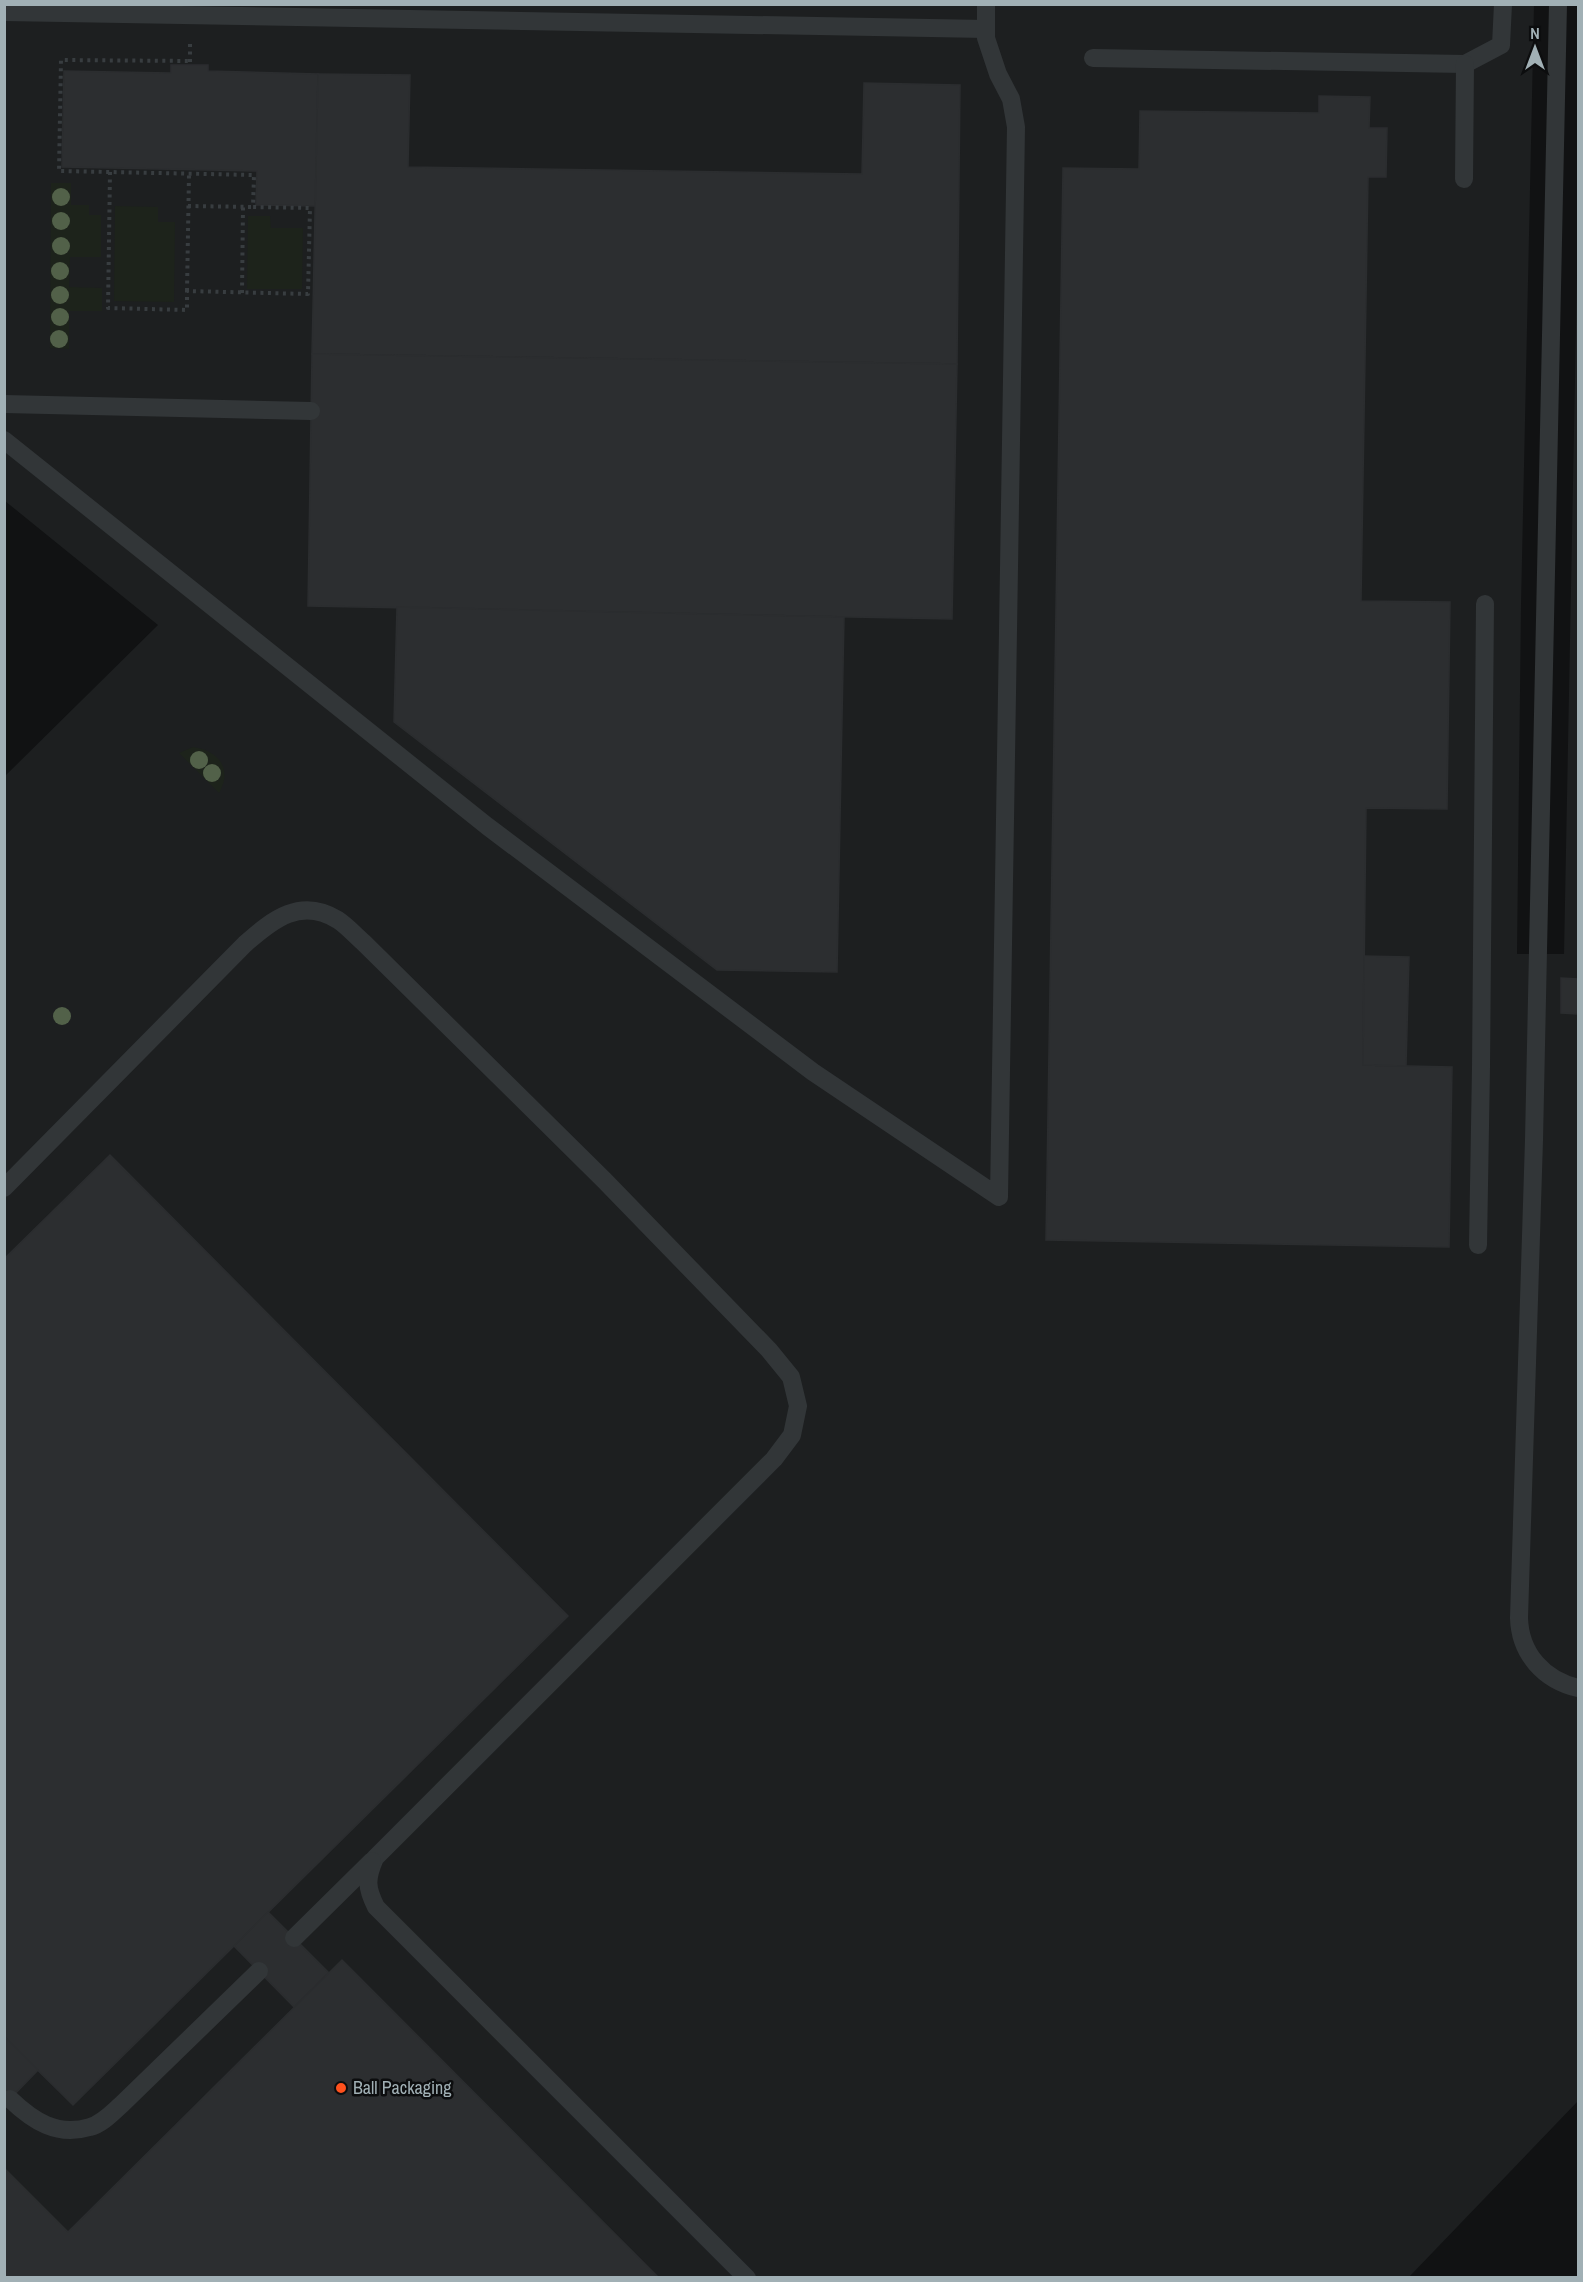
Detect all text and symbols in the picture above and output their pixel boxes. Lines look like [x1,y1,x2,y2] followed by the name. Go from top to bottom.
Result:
[1505,18,1565,78] north arrow
[1530,22,1540,44] text: N
[353,2075,452,2100] place label: Ball Packaging
[334,2081,348,2095] marker: Ball Packaging

